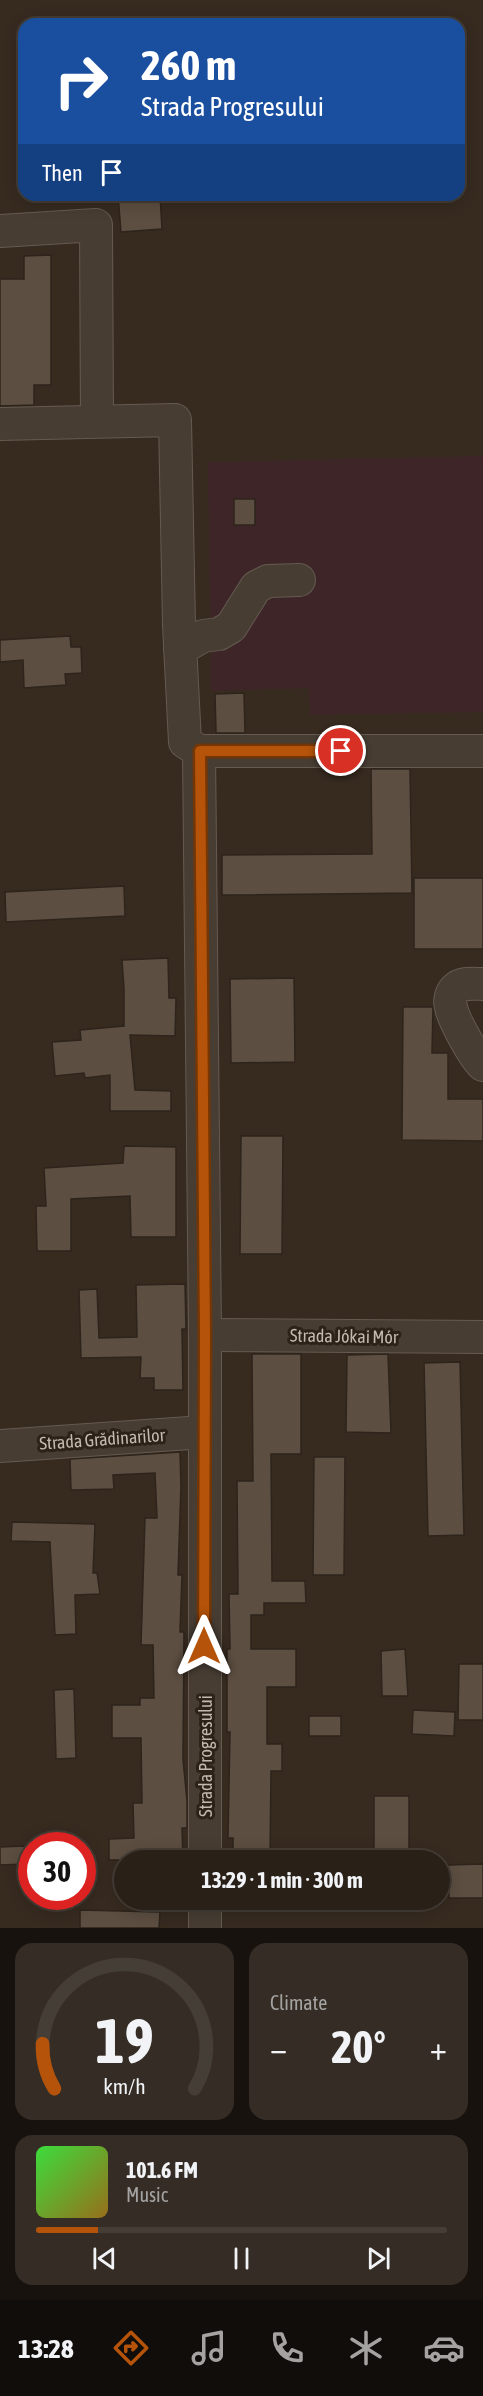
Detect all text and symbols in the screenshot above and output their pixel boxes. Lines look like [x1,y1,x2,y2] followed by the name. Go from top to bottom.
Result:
[141,41,236,89] text: 260 m
[42,42,120,120] icon: right
[141,91,324,122] text: Strada Progresului
[95,156,128,189] icon: arrive
[42,160,83,186] text: Then
[315,725,366,776] pin
[324,734,357,767] icon: arrive
[290,1325,399,1347] street label: Strada Jókai Mór
[38,1424,166,1454] street label: Strada Grădinarilor
[172,1614,236,1678] position arrow
[195,1695,216,1817] street label: Strada Progresului
[18,1832,96,1910] speed limit sign: 30
[201,1867,363,1893] text: 13:29 · 1 min · 300 m
[270,1991,327,2014] text: Climate
[95,2005,154,2076] text: 19
[331,2021,386,2073] text: 20°
[270,2029,287,2067] text: −
[430,2029,447,2067] text: +
[103,2074,146,2099] text: km/h
[126,2157,198,2183] text: 101.6 FM
[126,2183,168,2206] text: Music
[88,2242,121,2275] icon: previous
[225,2242,258,2275] icon: pause
[362,2242,395,2275] icon: next
[110,2327,152,2369] icon: directions
[188,2327,230,2369] icon: music
[266,2327,308,2369] icon: phone
[345,2327,387,2369] icon: climate
[423,2327,465,2369] icon: car
[18,2333,74,2364] text: 13:28

